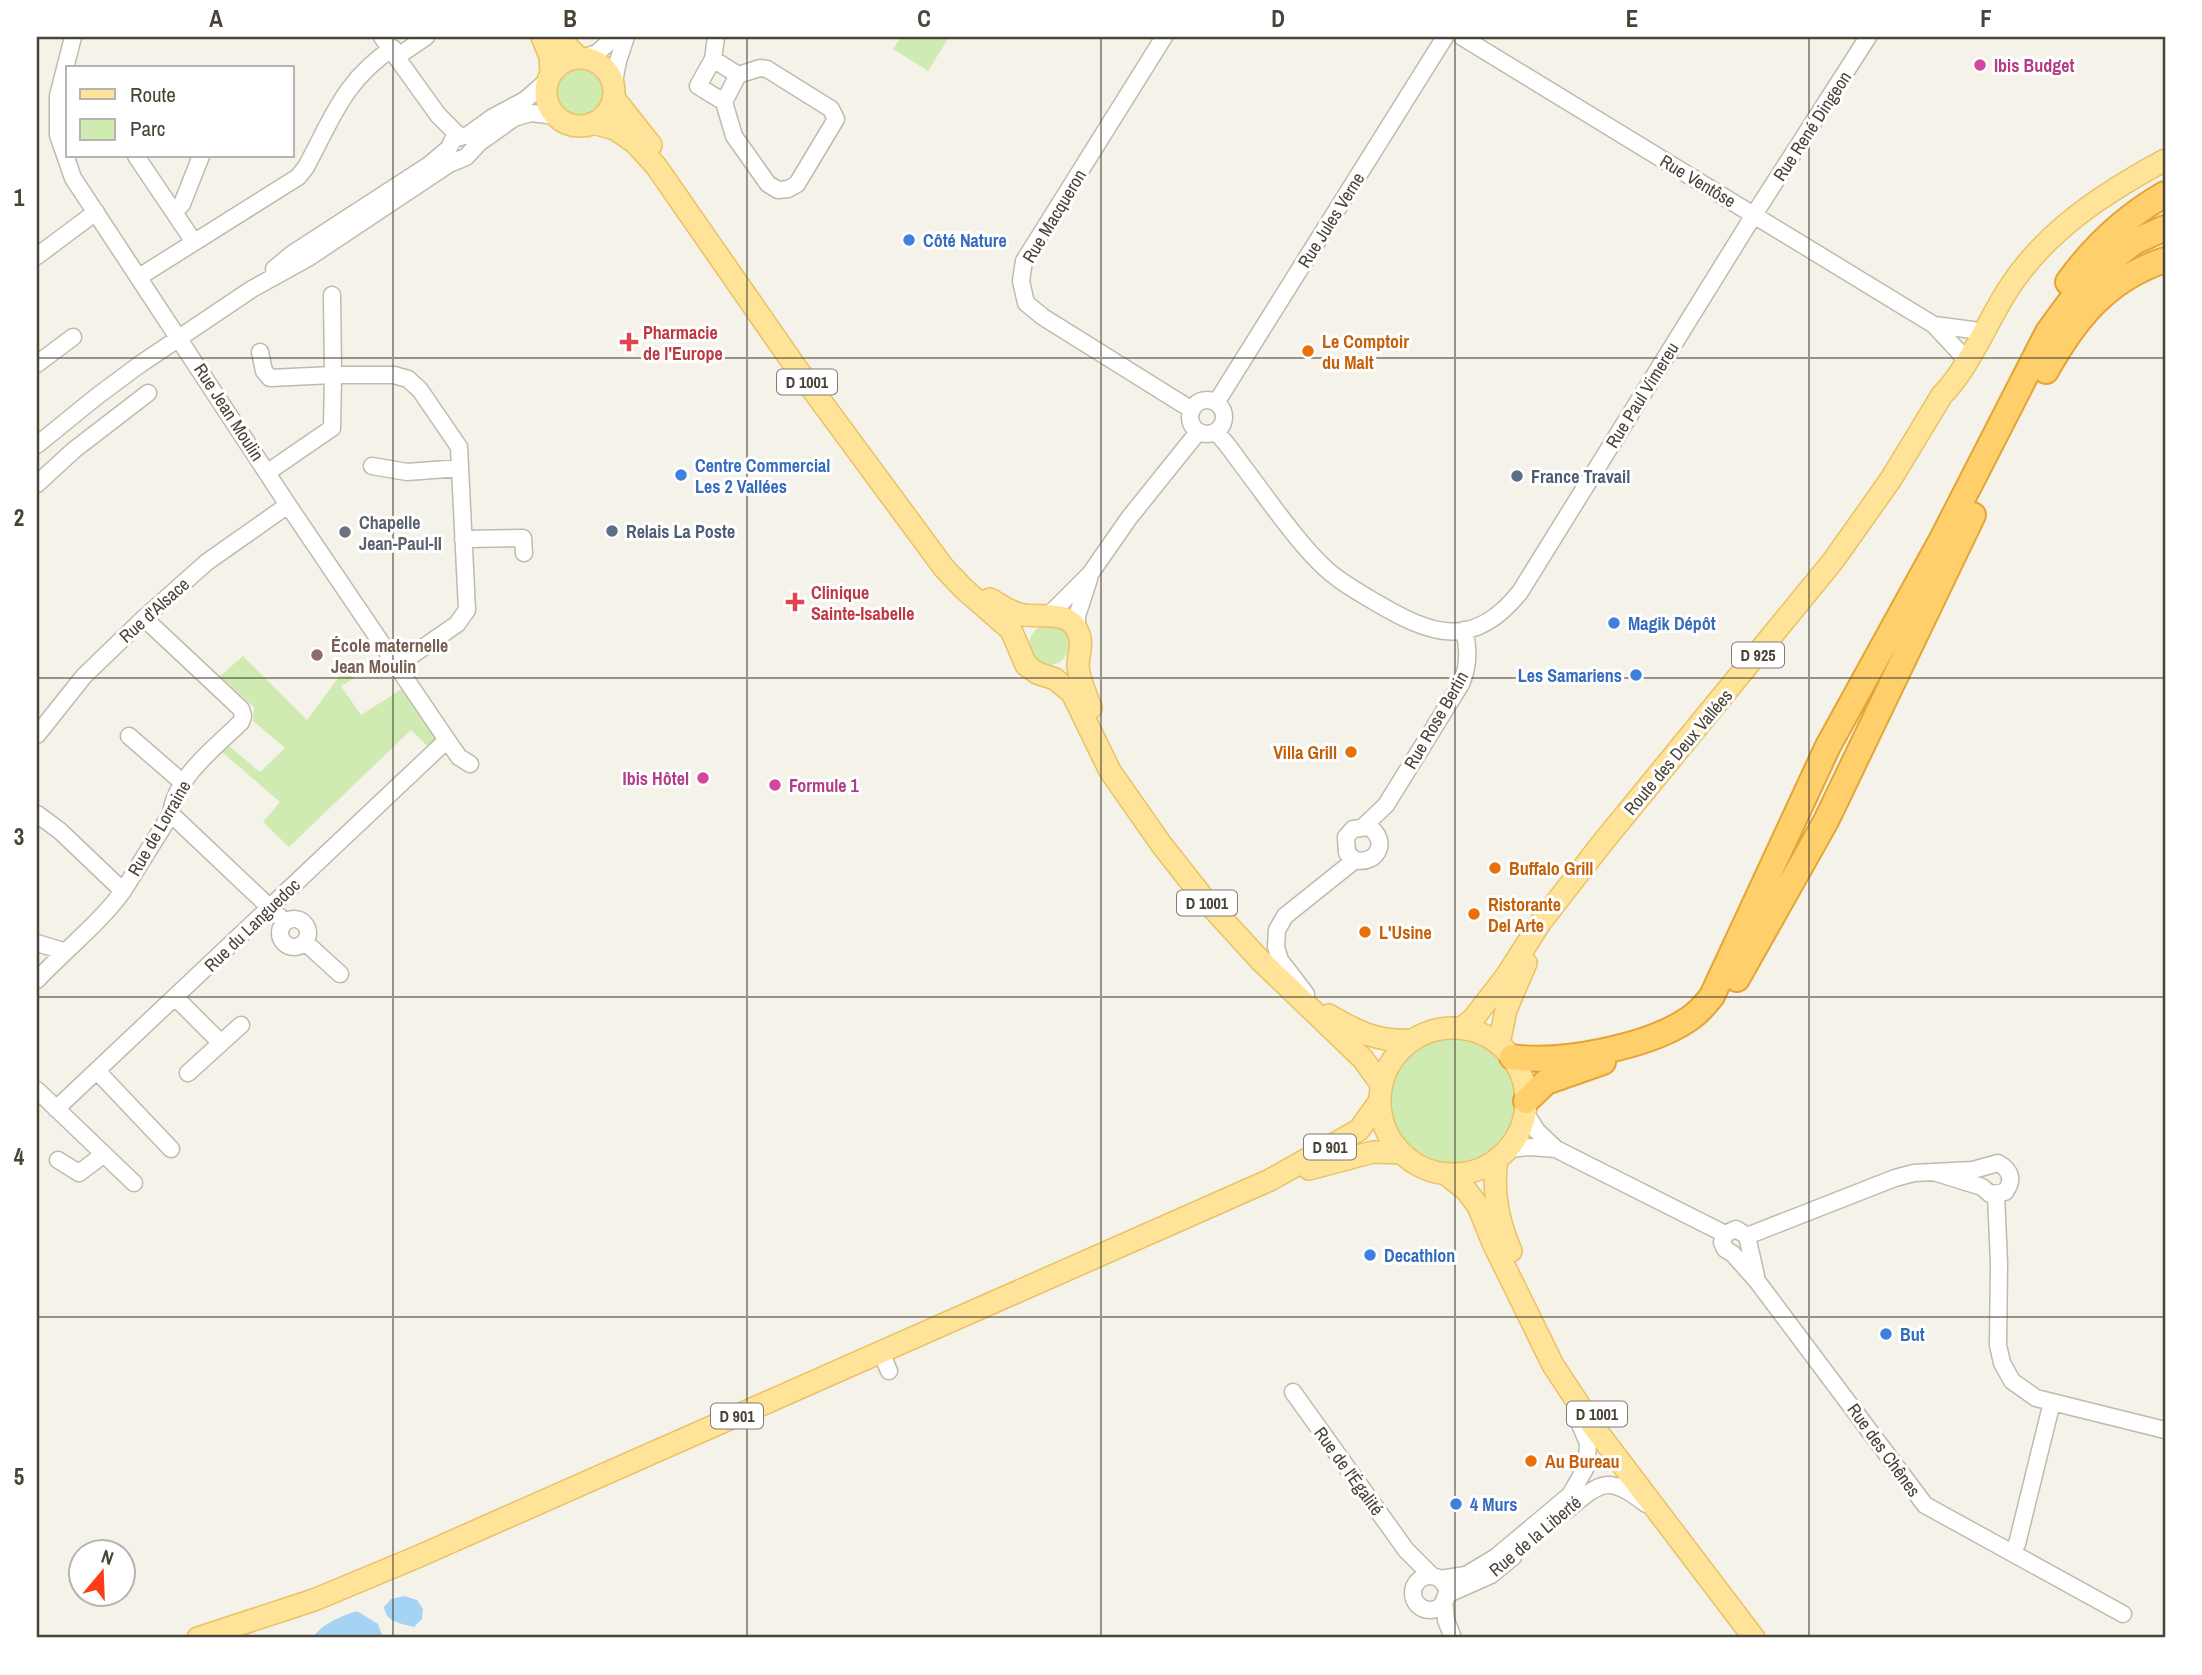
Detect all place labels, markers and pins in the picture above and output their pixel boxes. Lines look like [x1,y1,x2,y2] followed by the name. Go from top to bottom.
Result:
[1994,53,2074,78] place label: Ibis Budget
[1972,57,1988,73] marker: Ibis Budget
[923,228,1007,253] place label: Côté Nature
[901,232,917,248] marker: Côté Nature
[643,320,723,366] place label: Pharmacie de l'Europe
[1322,329,1409,375] place label: Le Comptoir du Malt
[621,334,637,350] marker: Pharmacie de l'Europe
[1300,343,1316,359] marker: Le Comptoir du Malt
[695,453,830,499] place label: Centre Commercial Les 2 Vallées
[1531,464,1630,489] place label: France Travail
[673,467,689,483] marker: Centre Commercial Les 2 Vallées
[1509,468,1525,484] marker: France Travail
[359,510,442,556] place label: Chapelle Jean-Paul-II
[626,519,735,544] place label: Relais La Poste
[604,523,620,539] marker: Relais La Poste
[337,524,353,540] marker: Chapelle Jean-Paul-II
[811,580,914,626] place label: Clinique Sainte-Isabelle
[785,592,805,612] marker: Clinique Sainte-Isabelle
[1628,611,1716,636] place label: Magik Dépôt
[1606,615,1622,631] marker: Magik Dépôt
[331,633,448,679] place label: École maternelle Jean Moulin
[309,647,325,663] marker: École maternelle Jean Moulin
[1518,663,1622,688] place label: Les Samariens
[1628,667,1644,683] marker: Les Samariens
[1273,740,1337,765] place label: Villa Grill
[1343,744,1359,760] marker: Villa Grill
[623,766,689,791] place label: Ibis Hôtel
[695,770,711,786] marker: Ibis Hôtel
[789,773,860,798] place label: Formule 1
[767,777,783,793] marker: Formule 1
[1509,856,1593,881] place label: Buffalo Grill
[1487,860,1503,876] marker: Buffalo Grill
[1488,892,1561,938] place label: Ristorante Del Arte
[1466,906,1482,922] marker: Ristorante Del Arte
[1379,920,1432,945] place label: L'Usine
[1357,924,1373,940] marker: L'Usine
[1384,1243,1455,1268] place label: Decathlon
[1362,1247,1378,1263] marker: Decathlon
[1900,1322,1925,1347] place label: But
[1878,1326,1894,1342] marker: But
[1545,1449,1620,1474] place label: Au Bureau
[1523,1453,1539,1469] marker: Au Bureau
[1470,1492,1518,1517] place label: 4 Murs
[1448,1496,1464,1512] marker: 4 Murs

